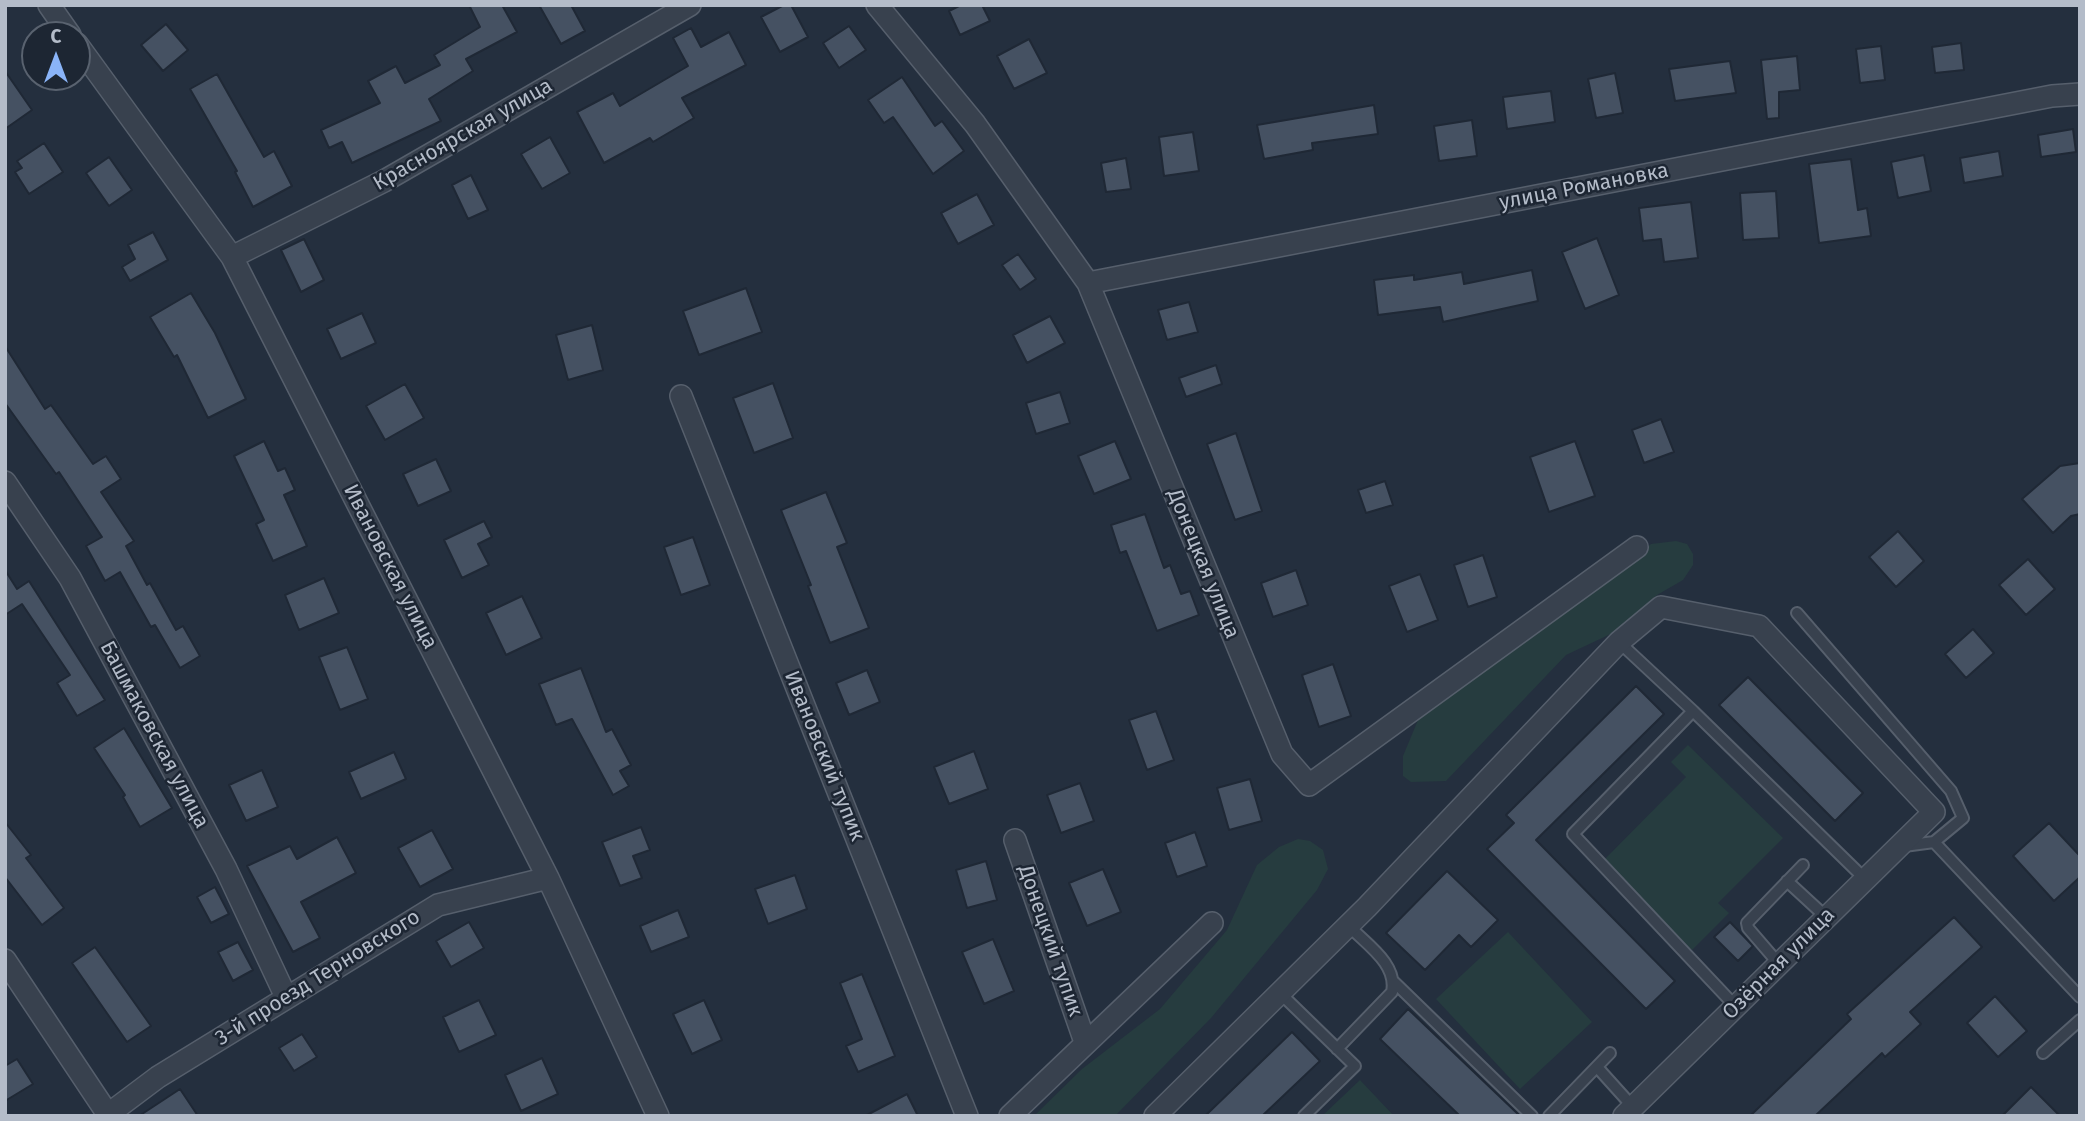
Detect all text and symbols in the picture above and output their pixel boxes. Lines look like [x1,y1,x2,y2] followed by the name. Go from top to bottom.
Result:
[21,21,91,91] north arrow
[51,25,61,48] text: С
[369,74,557,196] street label: Красноярская улица
[1497,158,1671,216] street label: улица Романовка
[338,480,442,654] street label: Ивановская улица
[1162,486,1244,642] street label: Донецкая улица
[94,637,214,833] street label: Башмаковская улица
[778,667,870,845] street label: Ивановский тупик
[1012,862,1088,1020] street label: Донецкий тупик
[1718,903,1840,1025] street label: Озёрная улица
[211,905,425,1051] street label: 3-й проезд Терновского

